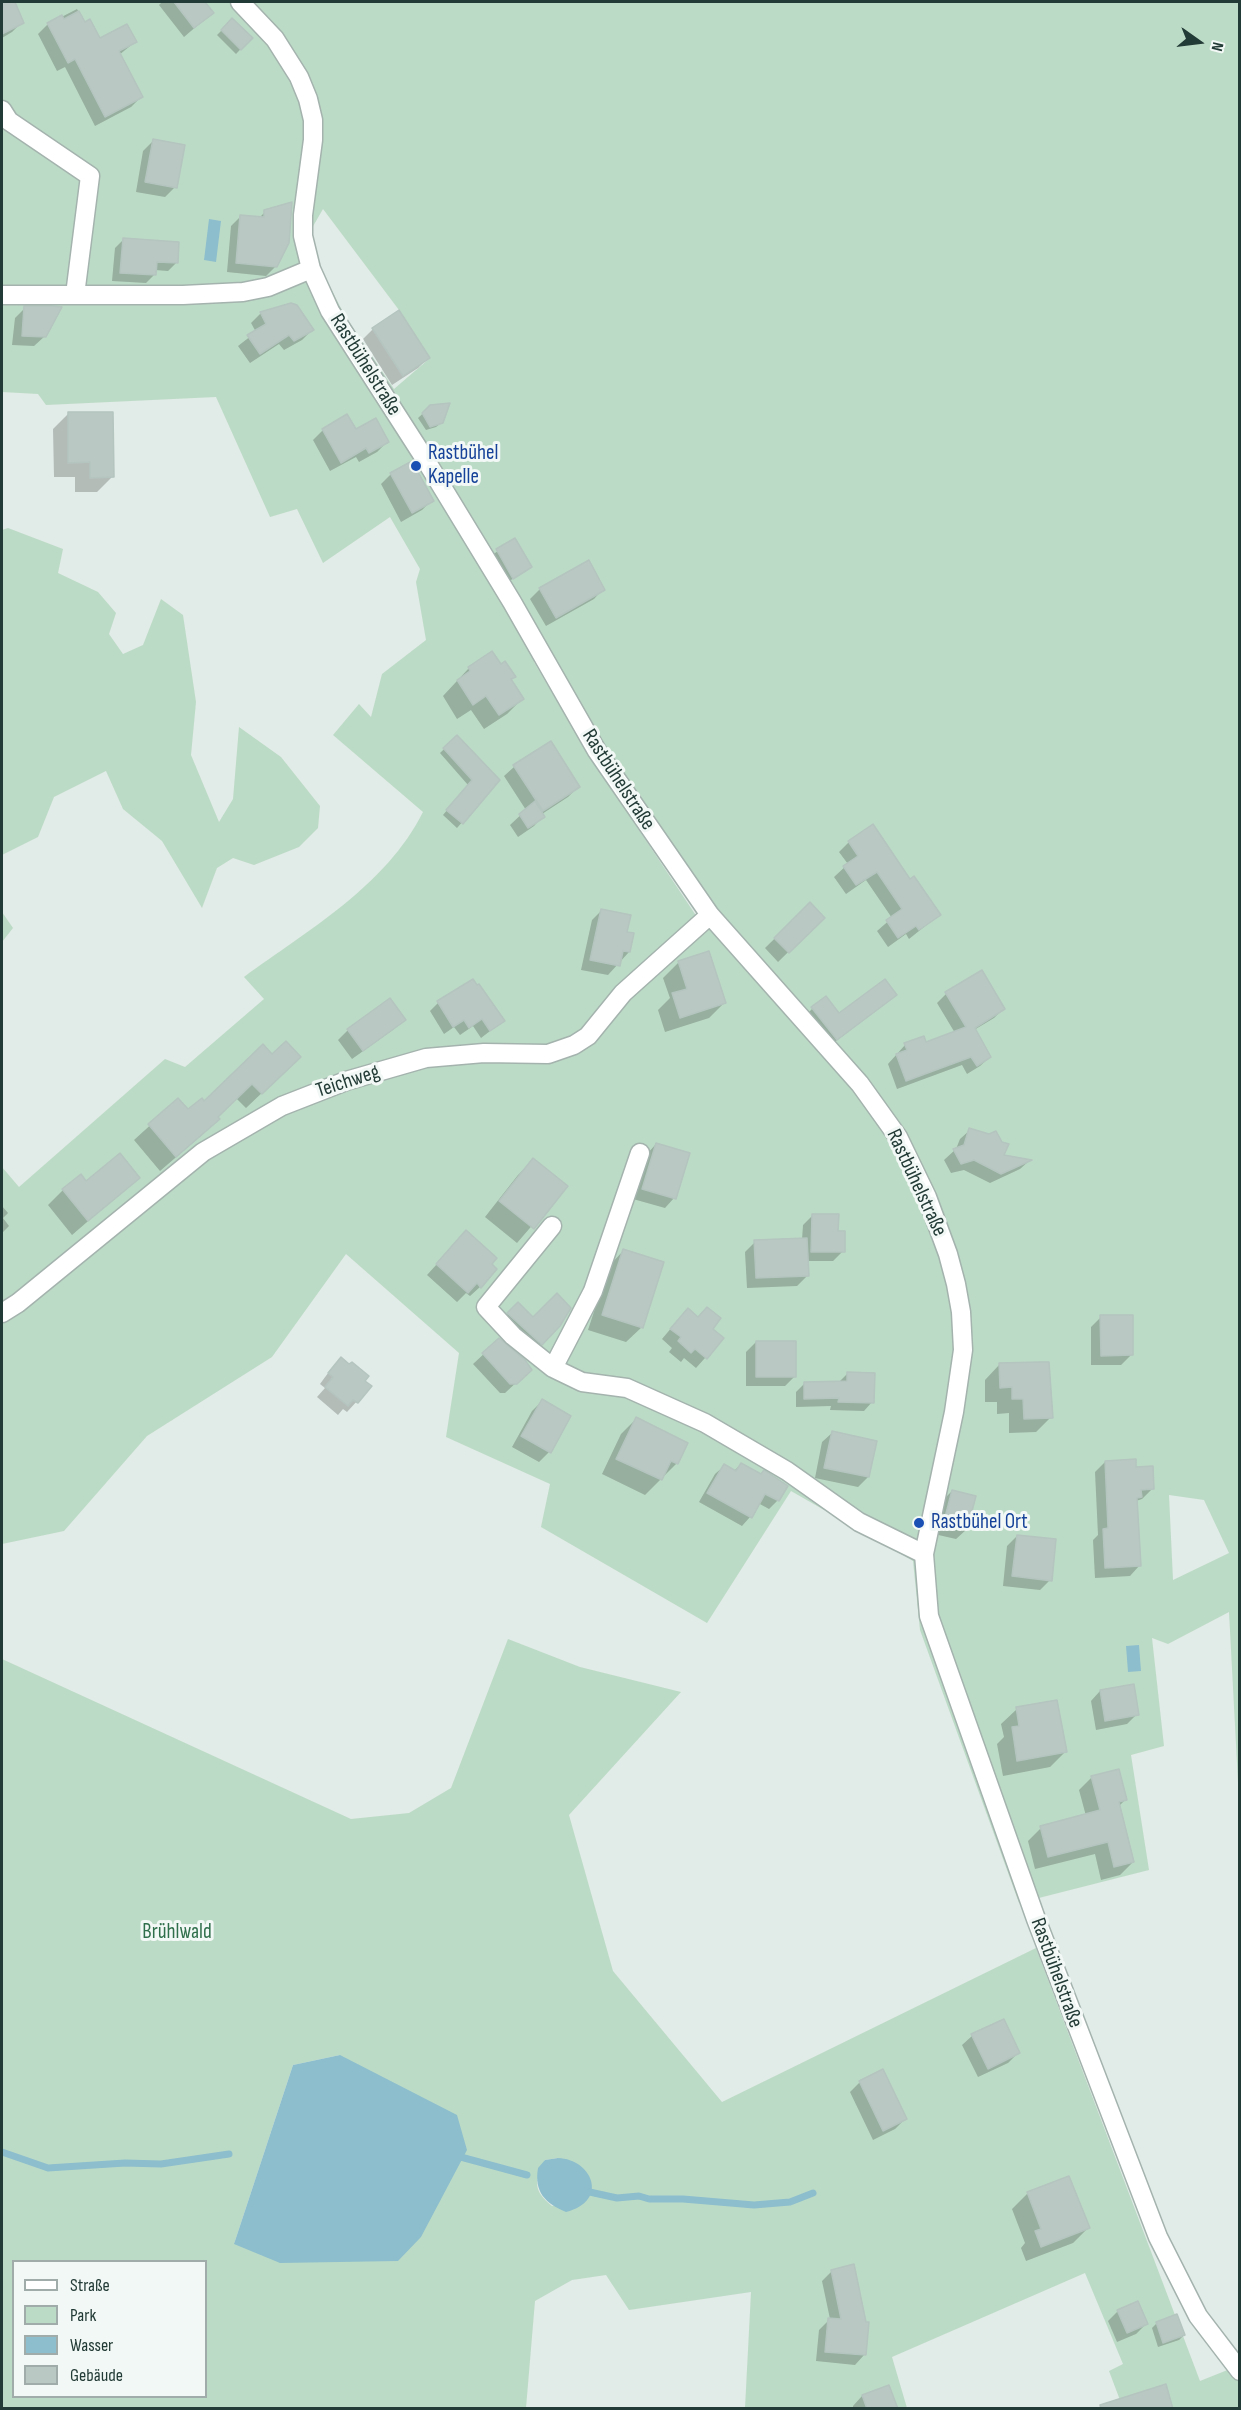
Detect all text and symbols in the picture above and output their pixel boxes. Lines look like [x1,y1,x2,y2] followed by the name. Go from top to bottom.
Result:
[1169,12,1229,72] north arrow
[1207,40,1227,53] text: N
[324,309,406,421] street label: Rastbühelstraße
[428,441,498,491] place label: Rastbühel Kapelle
[409,459,423,473] marker: Rastbühel Kapelle
[576,725,660,835] street label: Rastbühelstraße
[313,1060,383,1104] street label: Teichweg
[880,1125,952,1241] street label: Rastbühelstraße
[931,1510,1028,1536] place label: Rastbühel Ort
[912,1516,926,1530] marker: Rastbühel Ort
[1024,1915,1088,2031] street label: Rastbühelstraße
[142,1920,212,1946] park label: Brühlwald
[12,2260,207,2398] legend
[70,2275,110,2296] text: Straße
[70,2305,96,2326] text: Park
[70,2335,113,2356] text: Wasser
[70,2365,123,2386] text: Gebäude

